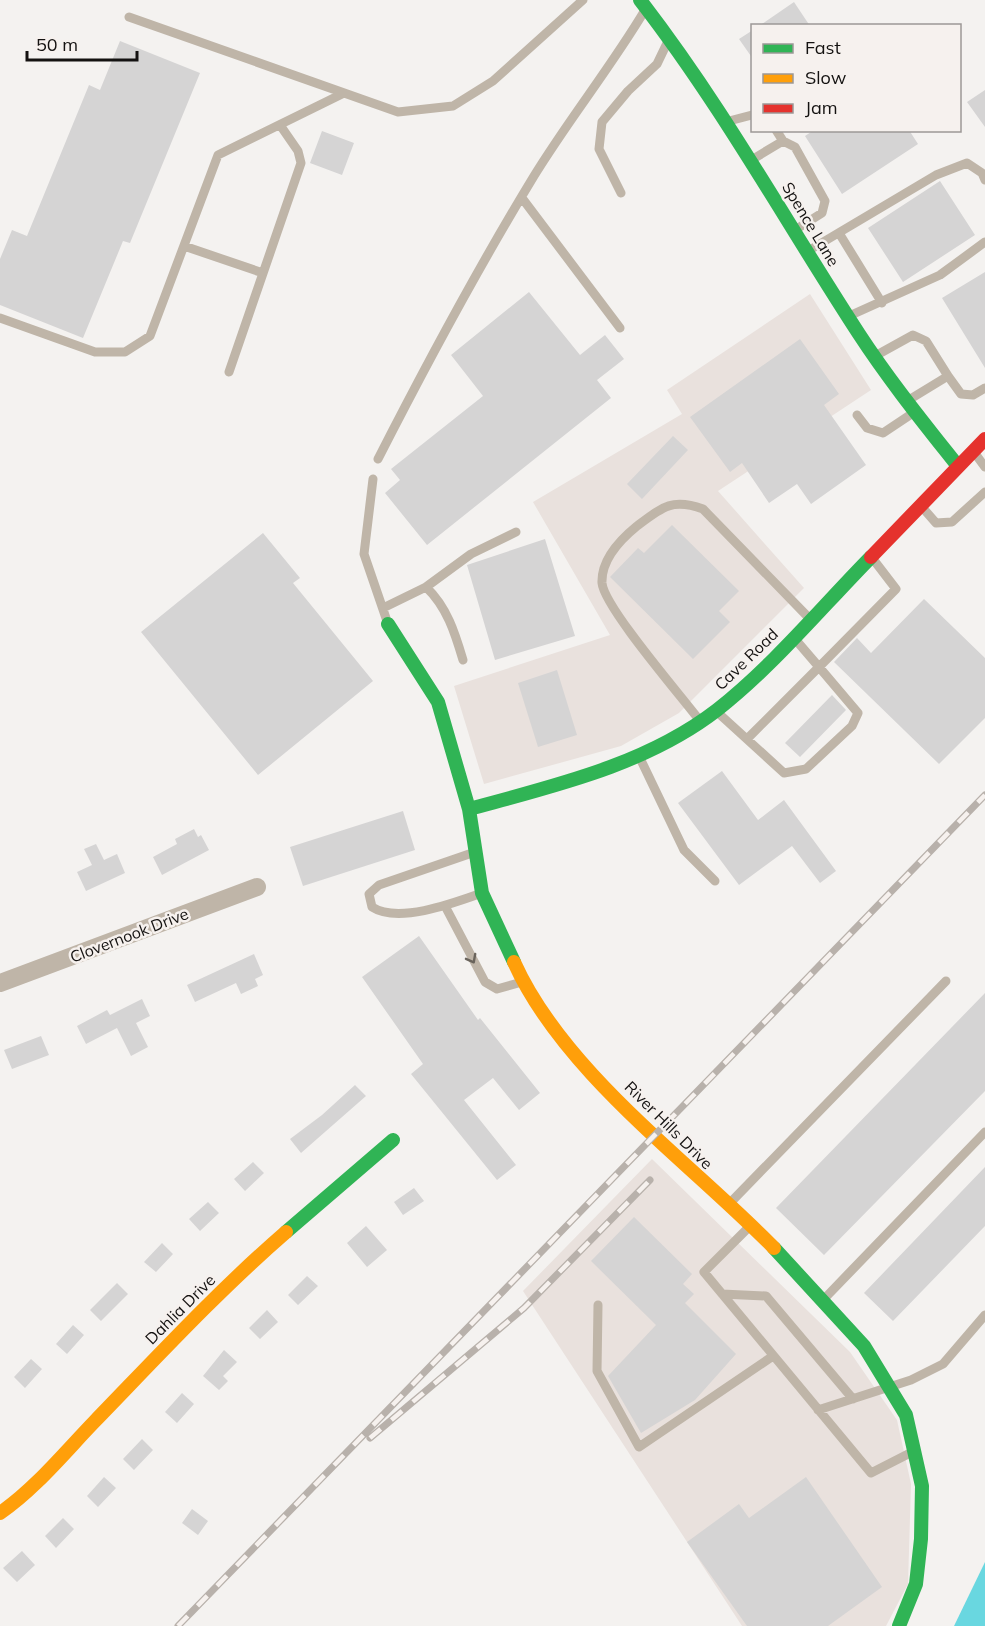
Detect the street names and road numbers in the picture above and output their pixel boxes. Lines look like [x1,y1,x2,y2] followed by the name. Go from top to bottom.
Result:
[778,178,844,270] street label: Spence Lane
[710,624,782,694] street label: Cave Road
[67,903,191,967] street label: Clovernook Drive
[621,1077,717,1173] street label: River Hills Drive
[141,1270,219,1348] street label: Dahlia Drive

